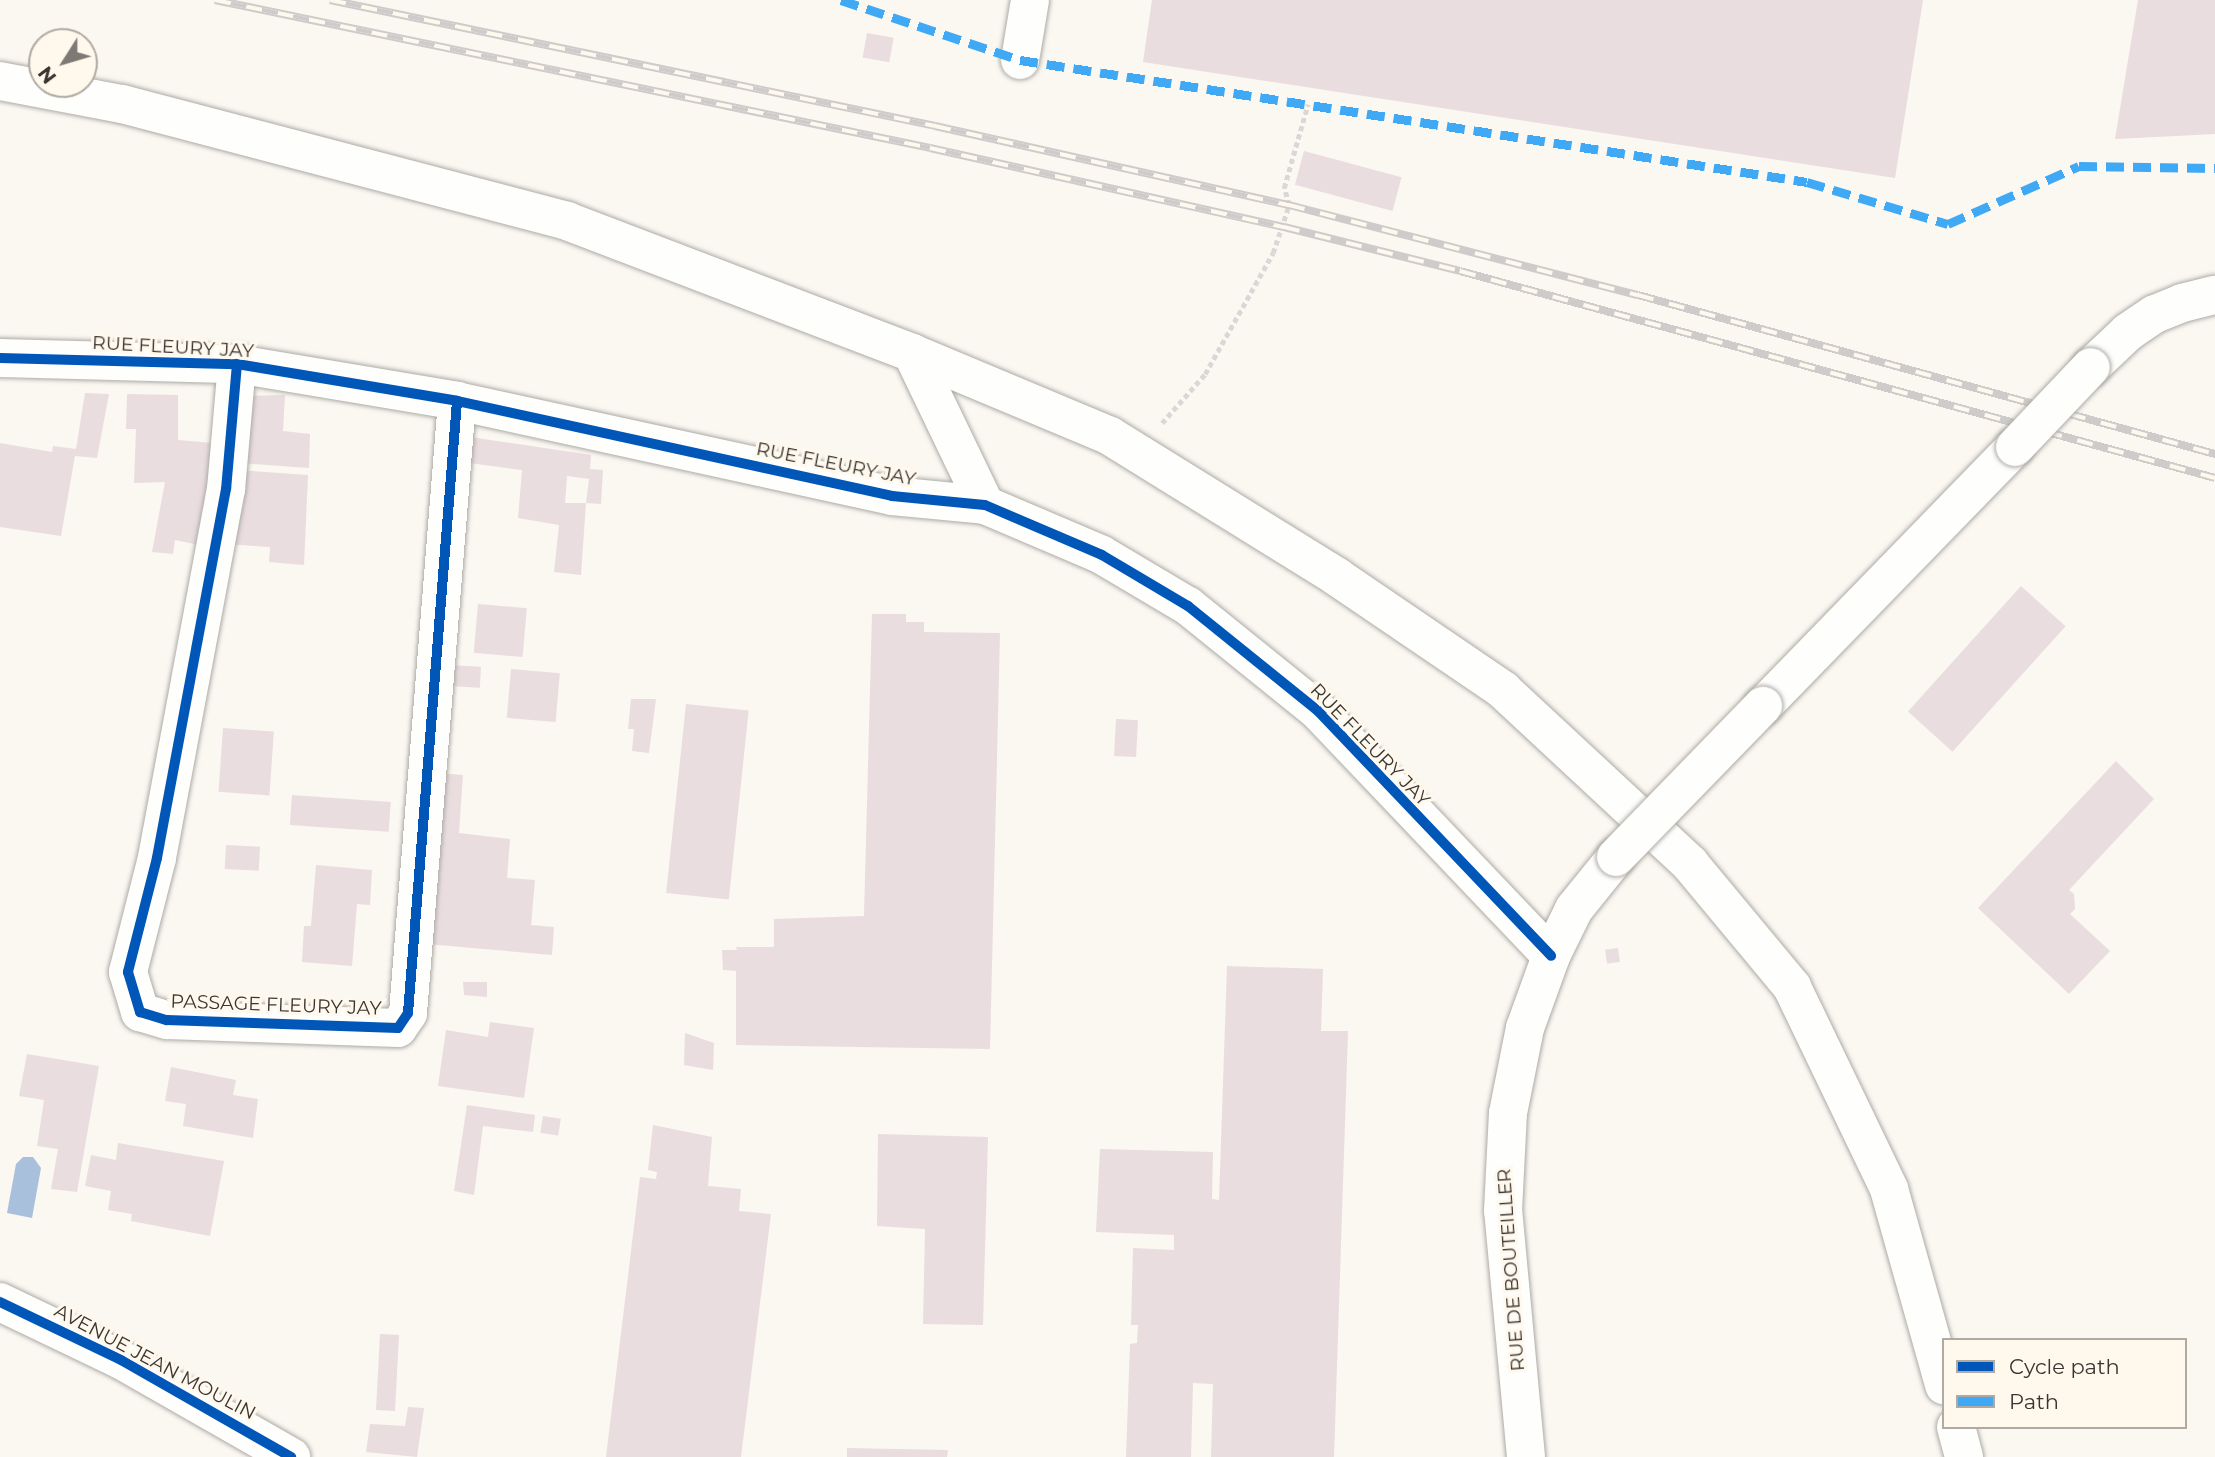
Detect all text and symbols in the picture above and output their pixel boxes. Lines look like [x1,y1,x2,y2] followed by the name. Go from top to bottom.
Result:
[28,28,98,98] north arrow
[34,62,61,88] text: N
[91,331,255,363] street label: RUE FLEURY JAY
[754,437,918,491] street label: RUE FLEURY JAY
[1306,679,1434,811] street label: RUE FLEURY JAY
[170,990,382,1020] street label: PASSAGE FLEURY JAY
[1493,1168,1529,1372] street label: RUE DE BOUTEILLER
[50,1299,260,1425] street label: AVENUE JEAN MOULIN
[1942,1338,2187,1429] legend
[2009,1354,2120,1379] text: Cycle path
[2009,1389,2059,1414] text: Path

